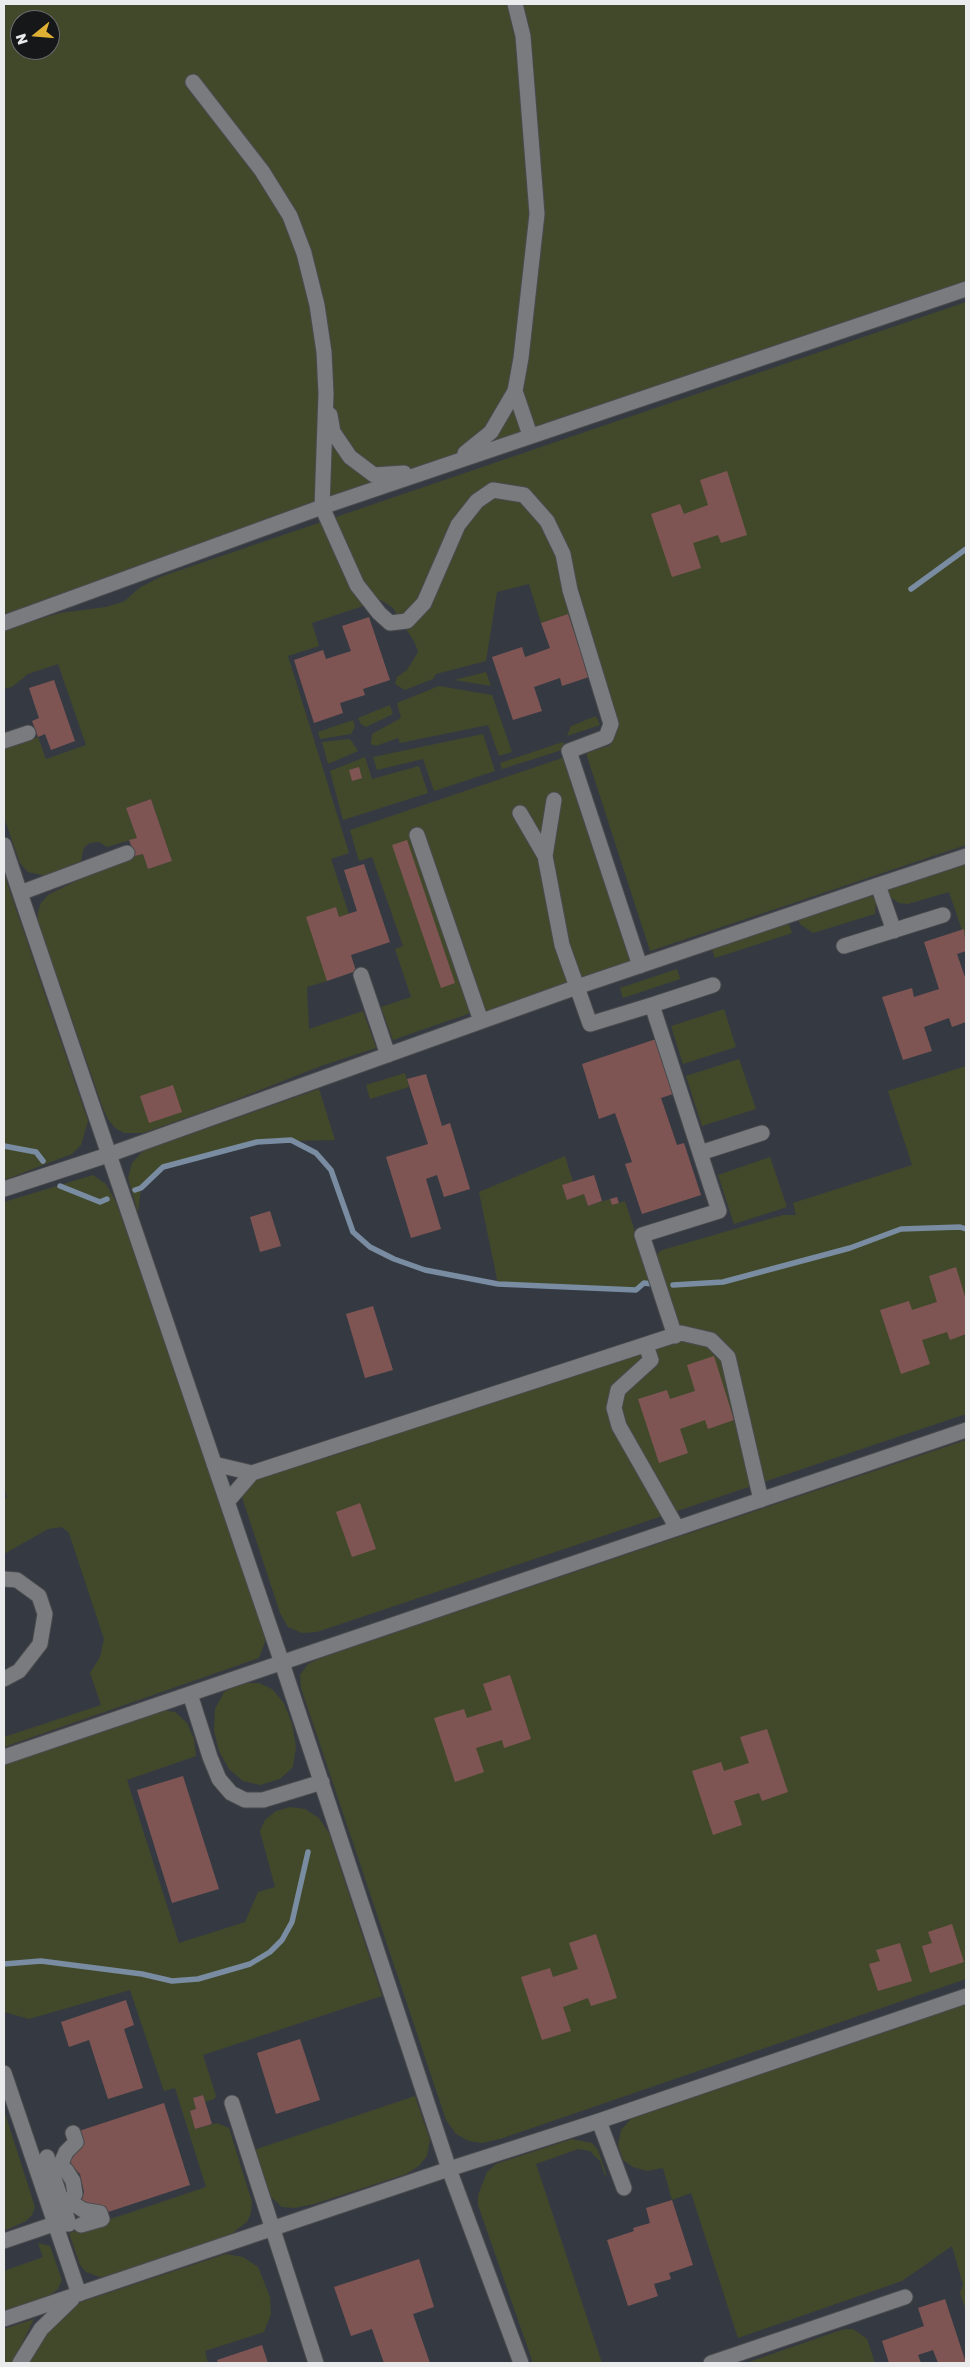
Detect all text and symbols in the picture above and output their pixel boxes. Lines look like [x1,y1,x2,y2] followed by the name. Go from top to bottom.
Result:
[10,10,60,60] north arrow
[11,32,31,47] text: N

